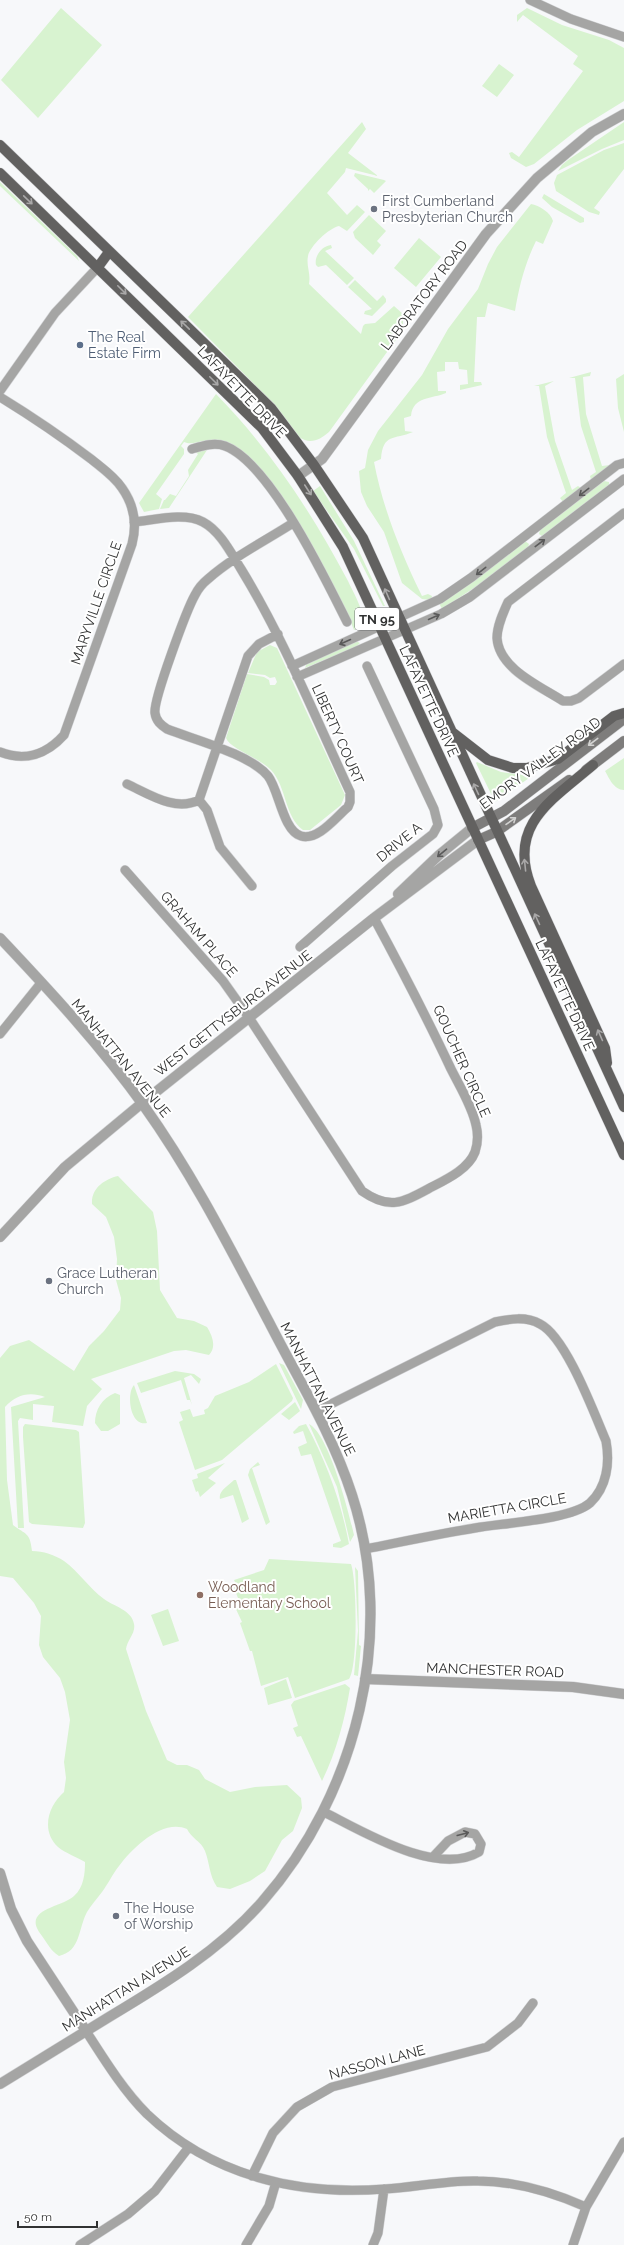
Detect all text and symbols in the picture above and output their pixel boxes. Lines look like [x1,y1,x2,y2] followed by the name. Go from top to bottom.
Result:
[382,193,513,225] place label: First Cumberland Presbyterian Church
[23,195,33,205] one-way arrow
[369,204,379,214] marker: First Cumberland Presbyterian Church
[377,237,471,353] street label: LABORATORY ROAD
[117,285,127,295] one-way arrow
[180,320,190,330] one-way arrow
[88,329,161,361] place label: The Real Estate Firm
[75,340,85,350] marker: The Real Estate Firm
[194,343,290,441] street label: LAFAYETTE DRIVE
[209,377,219,386] one-way arrow
[304,484,312,496] one-way arrow
[578,487,589,496] one-way arrow
[67,539,125,667] street label: MARYVILLE CIRCLE
[535,539,546,547] one-way arrow
[475,566,486,575] one-way arrow
[383,588,391,600] one-way arrow
[355,608,399,630] road number: TN 95
[428,613,440,620] one-way arrow
[339,639,351,647] one-way arrow
[396,643,462,759] street label: LAFAYETTE DRIVE
[309,682,367,787] street label: LIBERTY COURT
[476,714,604,812] street label: EMORY VALLEY ROAD
[587,738,598,747] one-way arrow
[472,783,480,795] one-way arrow
[506,817,517,825] one-way arrow
[373,819,425,865] street label: DRIVE A
[436,848,447,857] one-way arrow
[521,859,529,872] one-way arrow
[157,888,241,980] street label: GRAHAM PLACE
[533,914,540,926] one-way arrow
[532,937,598,1053] street label: LAFAYETTE DRIVE
[151,947,315,1079] street label: WEST GETTYSBURG AVENUE
[68,996,174,1120] street label: MANHATTAN AVENUE
[430,1003,494,1119] street label: GOUCHER CIRCLE
[596,1030,603,1042] one-way arrow
[57,1265,157,1297] place label: Grace Lutheran Church
[44,1276,54,1286] marker: Grace Lutheran Church
[277,1320,359,1458] street label: MANHATTAN AVENUE
[446,1490,568,1526] street label: MARIETTA CIRCLE
[208,1579,331,1611] place label: Woodland Elementary School
[195,1590,205,1600] marker: Woodland Elementary School
[426,1660,564,1680] street label: MANCHESTER ROAD
[456,1829,469,1837] one-way arrow
[124,1900,194,1932] place label: The House of Worship
[111,1911,121,1921] marker: The House of Worship
[59,1943,193,2035] street label: MANHATTAN AVENUE
[327,2041,427,2083] street label: NASSON LANE
[18,2203,97,2229] scale bar
[24,2210,52,2224] text: 50 m

